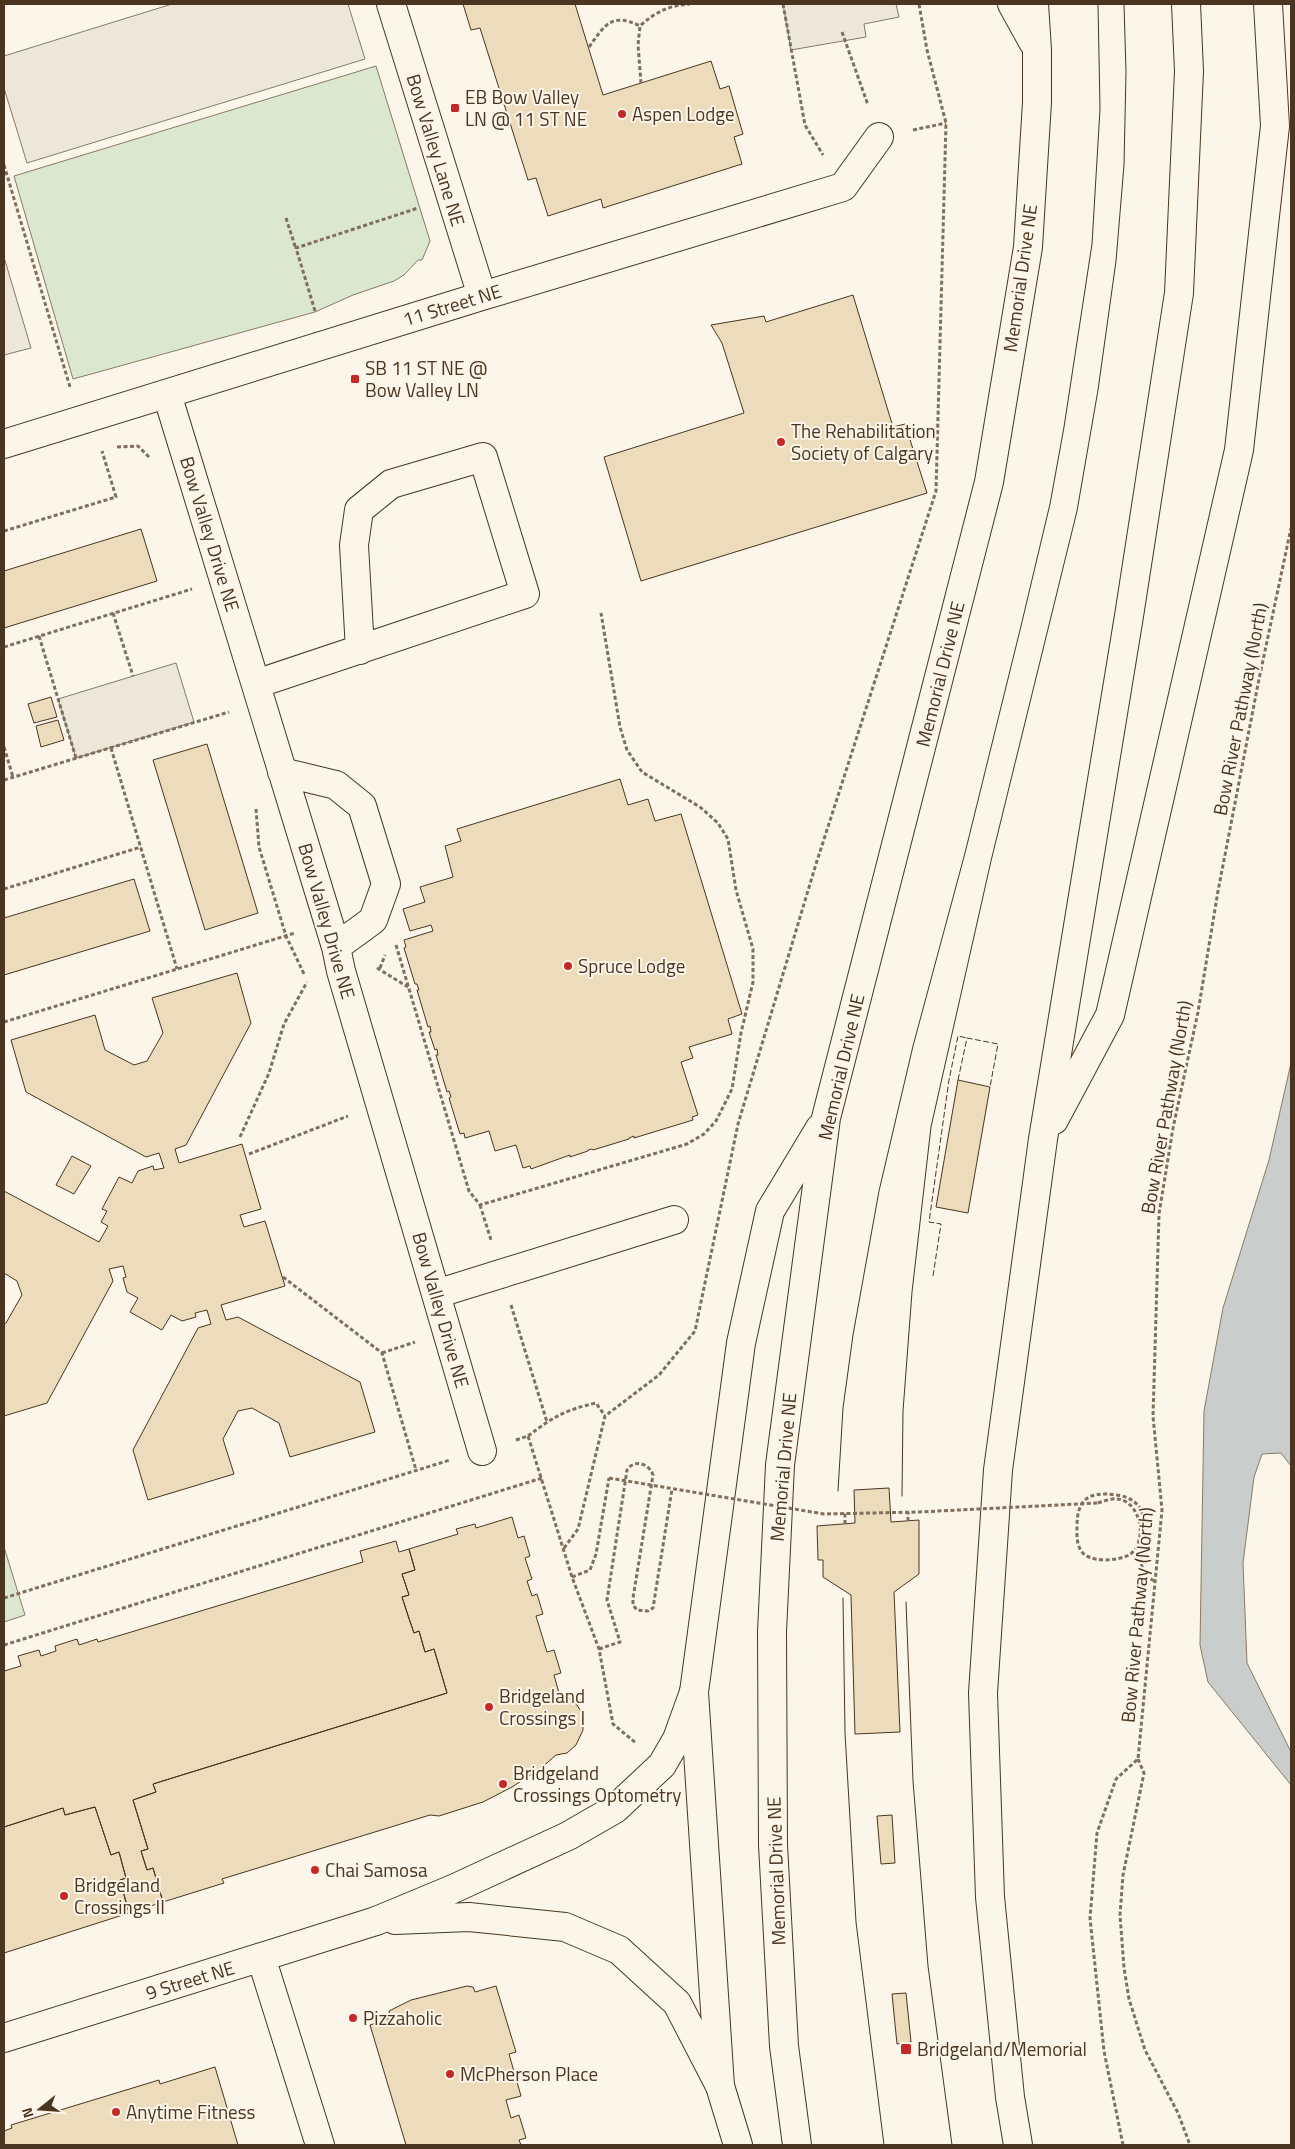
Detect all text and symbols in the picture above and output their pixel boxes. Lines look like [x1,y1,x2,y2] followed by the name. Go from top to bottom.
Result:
[400,70,473,230] street label: Bow Valley Lane NE
[465,82,587,133] place label: EB Bow Valley LN @ 11 ST NE
[632,99,735,128] place label: Aspen Lodge
[449,102,461,114] marker: EB Bow Valley LN @ 11 ST NE
[616,108,628,120] marker: Aspen Lodge
[995,202,1044,354] street label: Memorial Drive NE
[399,276,505,333] street label: 11 Street NE
[365,353,487,404] place label: SB 11 ST NE @ Bow Valley LN
[349,373,361,385] marker: SB 11 ST NE @ Bow Valley LN
[791,416,936,467] place label: The Rehabilitation Society of Calgary
[775,436,787,448] marker: The Rehabilitation Society of Calgary
[173,453,248,615] street label: Bow Valley Drive NE
[907,598,972,750] street label: Memorial Drive NE
[1205,600,1274,818] street label: Bow River Pathway (North)
[291,839,364,1002] street label: Bow Valley Drive NE
[578,951,685,980] place label: Spruce Lodge
[562,960,574,972] marker: Spruce Lodge
[810,991,871,1143] street label: Memorial Drive NE
[1132,998,1199,1216] street label: Bow River Pathway (North)
[405,1228,478,1391] street label: Bow Valley Drive NE
[762,1391,803,1543] street label: Memorial Drive NE
[1113,1506,1160,1724] street label: Bow River Pathway (North)
[499,1681,585,1732] place label: Bridgeland Crossings I
[483,1701,495,1713] marker: Bridgeland Crossings I
[513,1758,682,1809] place label: Bridgeland Crossings Optometry
[497,1778,509,1790] marker: Bridgeland Crossings Optometry
[758,1796,793,1946] street label: Memorial Drive NE
[325,1855,428,1884] place label: Chai Samosa
[309,1864,321,1876] marker: Chai Samosa
[74,1870,165,1921] place label: Bridgeland Crossings II
[58,1890,70,1902] marker: Bridgeland Crossings II
[142,1952,238,2007] street label: 9 Street NE
[363,2003,442,2032] place label: Pizzaholic
[347,2012,359,2024] marker: Pizzaholic
[917,2034,1087,2063] place label: Bridgeland/Memorial
[899,2042,913,2056] marker: Bridgeland/Memorial
[460,2059,598,2088] place label: McPherson Place
[444,2068,456,2080] marker: McPherson Place
[15,2084,65,2134] north arrow
[126,2097,256,2126] place label: Anytime Fitness
[16,2105,39,2121] text: N
[110,2106,122,2118] marker: Anytime Fitness

